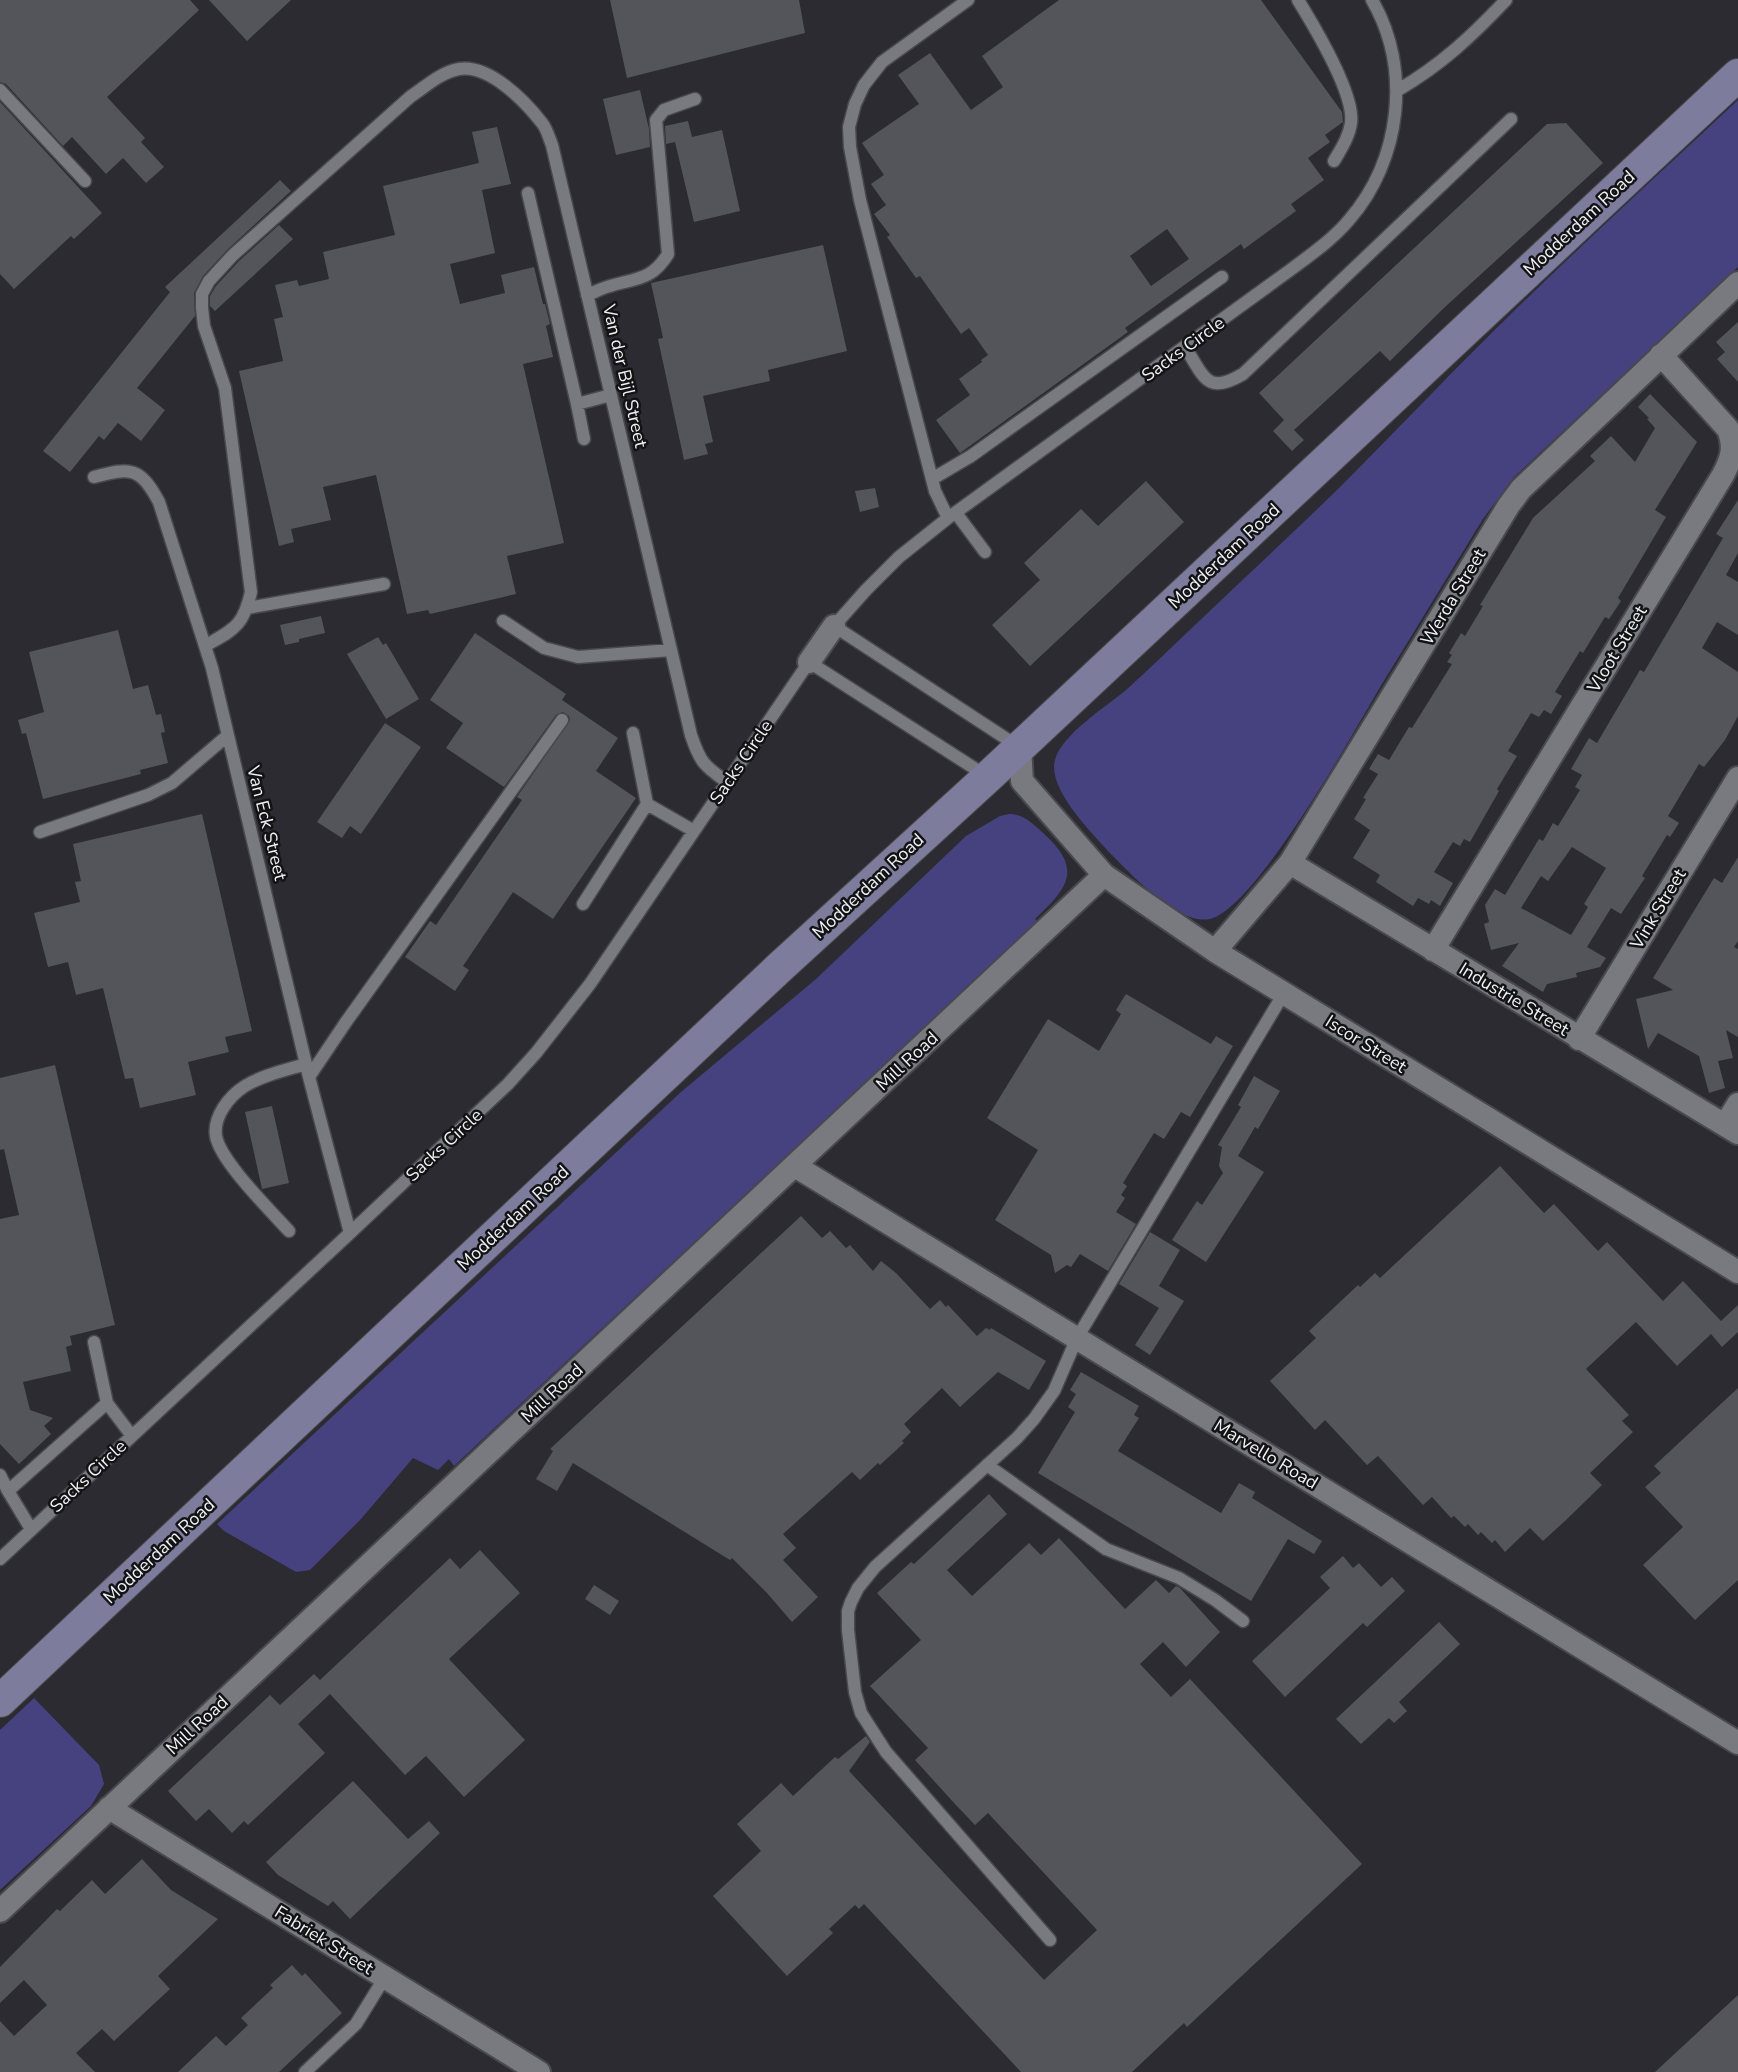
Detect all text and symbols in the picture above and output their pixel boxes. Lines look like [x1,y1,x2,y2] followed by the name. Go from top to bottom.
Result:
[1518,165,1640,281] street label: Modderdam Road
[597,301,653,451] street label: Van der Bijl Street
[1137,311,1229,387] street label: Sacks Circle
[1163,498,1285,614] street label: Modderdam Road
[1415,544,1492,650] street label: Werda Street
[1581,600,1653,698] street label: Vloot Street
[704,715,778,809] street label: Sacks Circle
[241,762,293,883] street label: Van Eck Street
[807,828,929,944] street label: Modderdam Road
[1624,864,1692,954] street label: Vink Street
[1455,957,1574,1042] street label: Industrie Street
[1321,1010,1412,1079] street label: Iscor Street
[871,1026,943,1096] street label: Mill Road
[400,1103,488,1187] street label: Sacks Circle
[452,1160,574,1276] street label: Modderdam Road
[516,1358,588,1428] street label: Mill Road
[1209,1413,1323,1495] street label: Marvello Road
[44,1434,132,1518] street label: Sacks Circle
[98,1493,220,1609] street label: Modderdam Road
[161,1690,233,1760] street label: Mill Road
[270,1900,379,1980] street label: Fabriek Street

